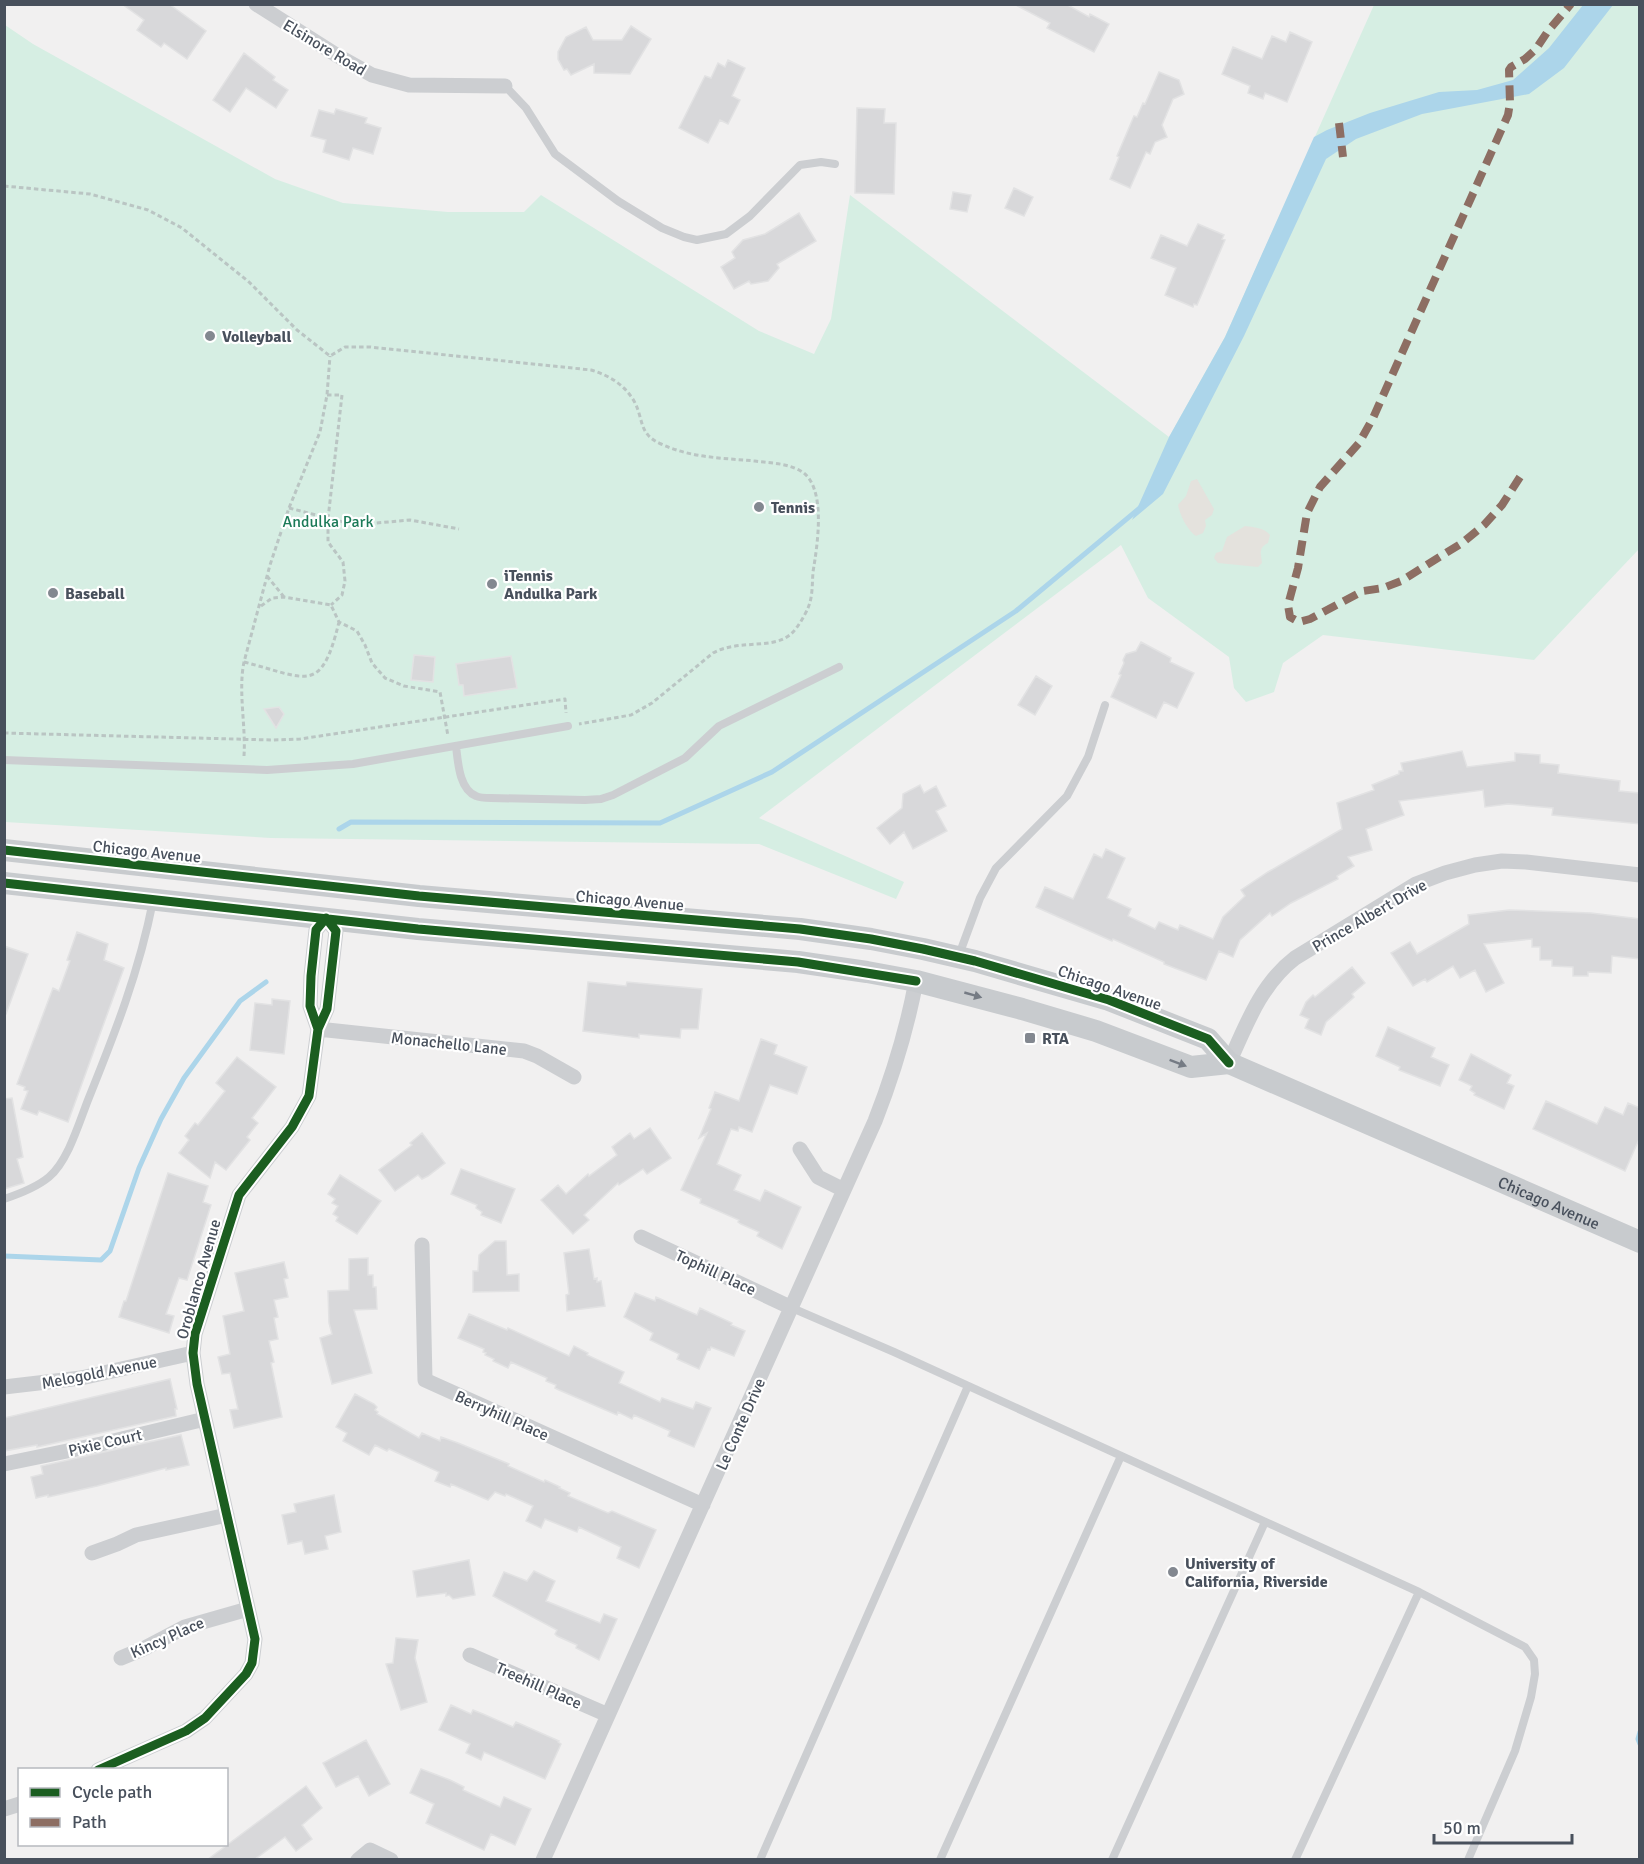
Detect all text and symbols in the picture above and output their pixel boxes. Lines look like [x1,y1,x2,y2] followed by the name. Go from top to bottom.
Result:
[279,15,370,81] street label: Elsinore Road
[222,327,291,347] place label: Volleyball
[203,329,217,343] marker: Volleyball
[771,498,815,518] place label: Tennis
[752,500,766,514] marker: Tennis
[283,512,373,532] park label: Andulka Park
[504,566,598,604] place label: iTennis Andulka Park
[485,577,499,591] marker: iTennis Andulka Park
[65,584,125,604] place label: Baseball
[46,586,60,600] marker: Baseball
[92,836,202,868] street label: Chicago Avenue
[1309,875,1430,957] street label: Prince Albert Drive
[575,886,685,916] street label: Chicago Avenue
[1055,961,1164,1015] street label: Chicago Avenue
[964,991,982,1000] one-way arrow
[390,1028,508,1060] street label: Monachello Lane
[1042,1029,1070,1049] place label: RTA
[1023,1031,1037,1045] marker: RTA
[1169,1059,1187,1068] one-way arrow
[1495,1172,1603,1234] street label: Chicago Avenue
[172,1217,226,1342] street label: Oroblanco Avenue
[672,1246,759,1300] street label: Tophill Place
[40,1352,159,1394] street label: Melogold Avenue
[712,1375,770,1474] street label: Le Conte Drive
[452,1386,552,1445] street label: Berryhill Place
[66,1425,144,1461] street label: Pixie Court
[1185,1554,1328,1592] place label: University of California, Riverside
[1166,1565,1180,1579] marker: University of California, Riverside
[128,1613,207,1663] street label: Kincy Place
[493,1658,585,1714] street label: Treehill Place
[18,1768,228,1846] legend
[72,1781,152,1803] text: Cycle path
[1434,1807,1572,1845] scale bar
[72,1811,107,1833] text: Path
[1443,1817,1481,1839] text: 50 m

